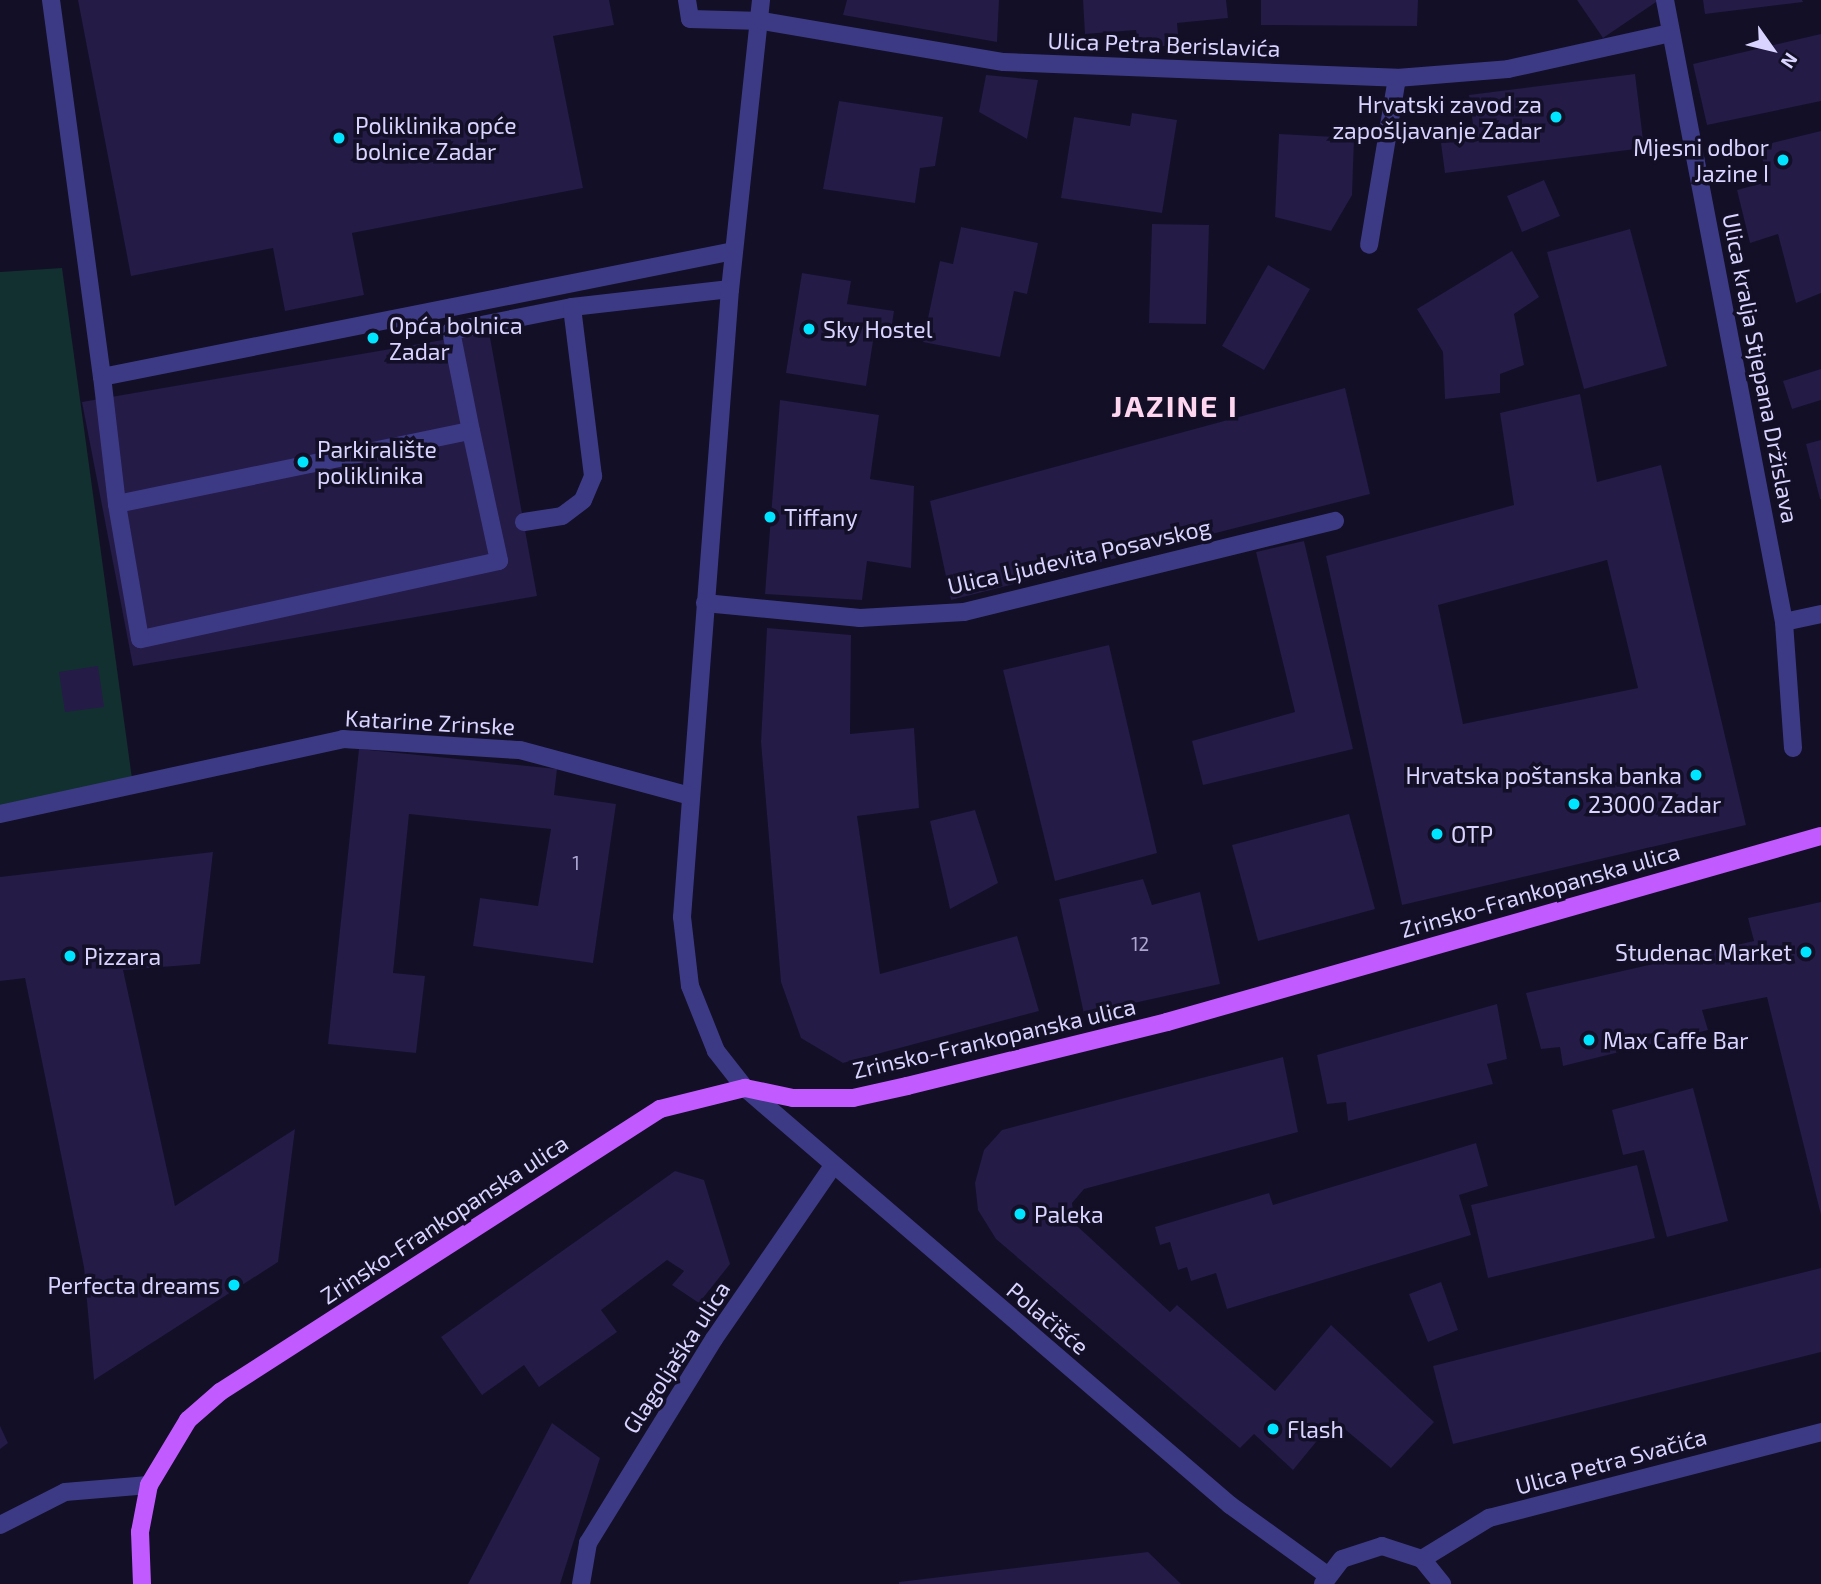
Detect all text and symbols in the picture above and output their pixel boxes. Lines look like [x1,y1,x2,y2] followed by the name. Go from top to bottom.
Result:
[1737,14,1807,84] north arrow
[1047,26,1281,62] street label: Ulica Petra Berislavića
[1776,49,1803,73] text: N
[1332,90,1542,144] place label: Hrvatski zavod za zapošljavanje Zadar
[1548,109,1564,125] marker: Hrvatski zavod za zapošljavanje Zadar
[355,111,517,165] place label: Poliklinika opće bolnice Zadar
[329,128,349,148] marker: Poliklinika opće bolnice Zadar
[1633,133,1769,187] place label: Mjesni odbor Jazine I
[1775,152,1791,168] marker: Mjesni odbor Jazine I
[1717,211,1805,525] street label: Ulica kralja Stjepana Držislava
[389,311,523,365] place label: Opća bolnica Zadar
[823,315,933,343] place label: Sky Hostel
[801,321,817,337] marker: Sky Hostel
[363,328,383,348] marker: Opća bolnica Zadar
[1112,387,1238,423] district label: JAZINE I
[317,435,437,489] place label: Parkiralište poliklinika
[295,454,311,470] marker: Parkiralište poliklinika
[784,503,858,531] place label: Tiffany
[762,509,778,525] marker: Tiffany
[945,512,1213,600] street label: Ulica Ljudevita Posavskog
[344,704,516,740] street label: Katarine Zrinske
[1405,761,1682,789] place label: Hrvatska poštanska banka
[1688,767,1704,783] marker: Hrvatska poštanska banka
[1588,790,1721,818] place label: 23000 Zadar
[1566,796,1582,812] marker: 23000 Zadar
[1451,820,1493,848] place label: OTP
[1429,826,1445,842] marker: OTP
[1397,837,1683,943] street label: Zrinsko-Frankopanska ulica
[572,852,580,874] house number: 1
[1131,933,1149,955] house number: 12
[1615,938,1792,966] place label: Studenac Market
[84,942,161,970] place label: Pizzara
[1798,944,1814,960] marker: Studenac Market
[62,948,78,964] marker: Pizzara
[850,992,1138,1084] street label: Zrinsko-Frankopanska ulica
[1603,1026,1749,1054] place label: Max Caffe Bar
[1581,1032,1597,1048] marker: Max Caffe Bar
[315,1129,573,1309] street label: Zrinsko-Frankopanska ulica
[1034,1200,1104,1228] place label: Paleka
[1012,1206,1028,1222] marker: Paleka
[47,1271,220,1299] place label: Perfecta dreams
[617,1276,735,1438] street label: Glagoljaška ulica
[1002,1276,1094,1360] street label: Polačišće
[226,1277,242,1293] marker: Perfecta dreams
[1287,1415,1344,1443] place label: Flash
[1265,1421,1281,1437] marker: Flash
[1512,1422,1710,1500] street label: Ulica Petra Svačića

